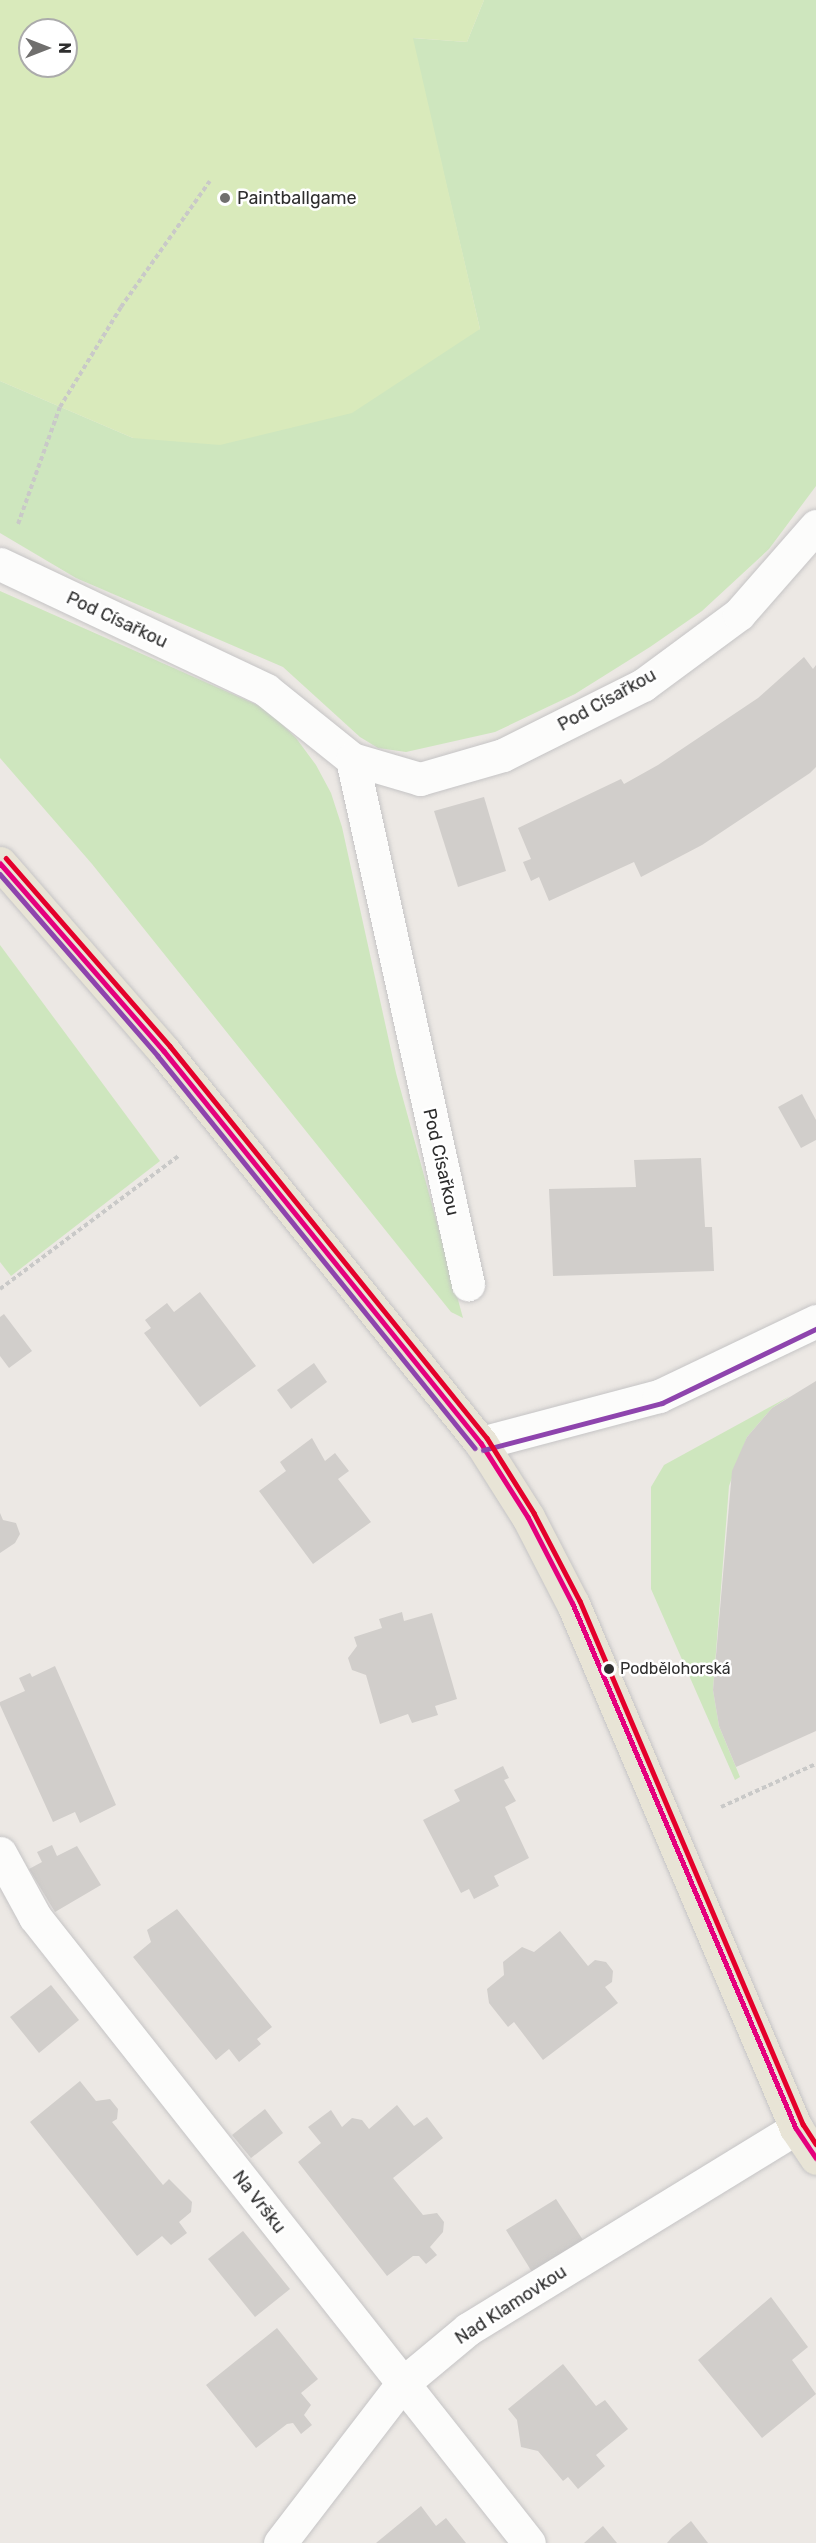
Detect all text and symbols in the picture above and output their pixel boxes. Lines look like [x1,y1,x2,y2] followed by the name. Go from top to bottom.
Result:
[18,18,78,78] north arrow
[55,42,74,54] text: N
[237,187,357,209] place label: Paintballgame
[218,191,232,205] marker: Paintballgame
[63,587,171,653] street label: Pod Císařkou
[554,664,660,736] street label: Pod Císařkou
[418,1106,464,1218] street label: Pod Císařkou
[620,1659,731,1679] place label: Podbělohorská
[603,1663,615,1675] marker: Podbělohorská
[228,2166,290,2238] street label: Na Vršku
[451,2261,571,2349] street label: Nad Klamovkou

